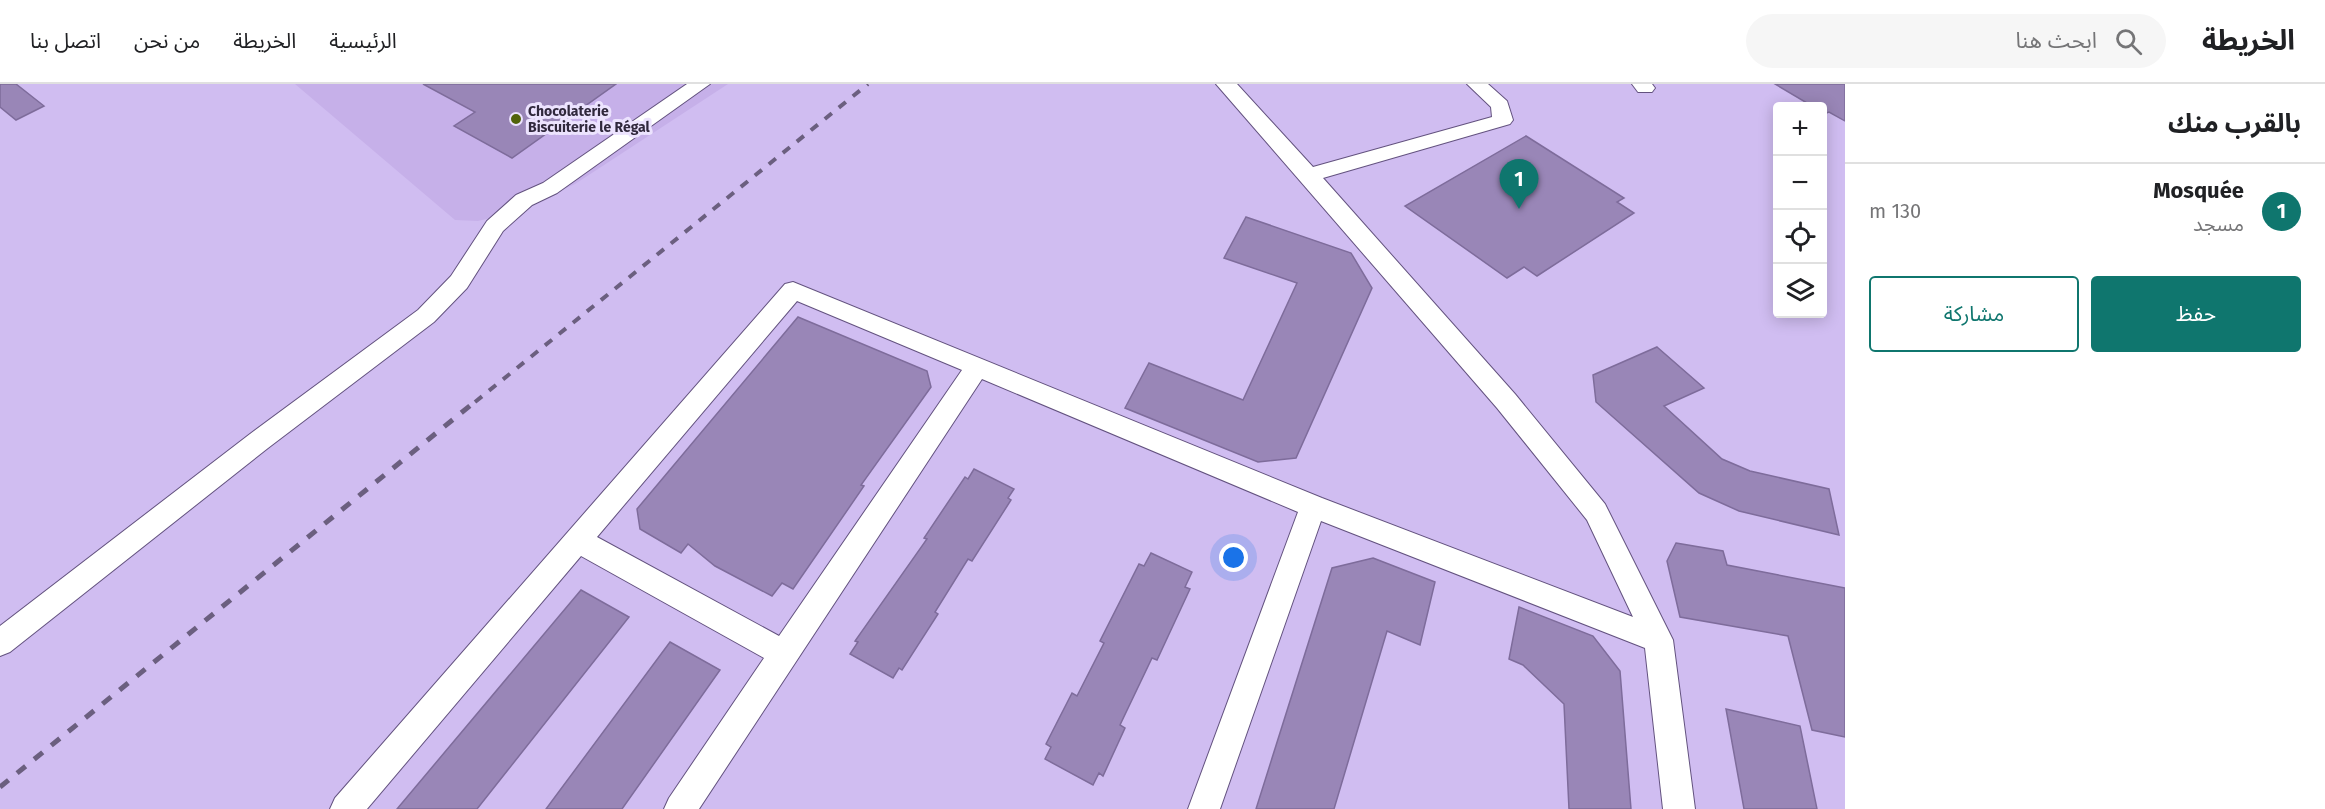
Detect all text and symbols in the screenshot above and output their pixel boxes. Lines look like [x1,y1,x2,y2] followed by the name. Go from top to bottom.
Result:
[1746,14,2166,68] search box
[2202,24,2295,57] text: الخريطة
[2112,25,2145,58] icon: search
[2015,27,2097,54] text: ابحث هنا
[30,28,101,54] text: اتصل بنا
[134,28,200,54] text: من نحن
[233,28,296,54] text: الخريطة
[329,28,397,54] text: الرئيسية
[1773,102,1827,318] map controls
[1773,102,1827,156] button: +
[528,103,651,136] place label: Chocolaterie Biscuiterie le Régal
[2168,108,2301,139] text: بالقرب منك
[509,112,523,126] marker: Chocolaterie Biscuiterie le Régal
[1773,156,1827,210] button: −
[1500,160,1538,209] pin: 1
[2153,177,2244,204] text: Mosquée
[1869,199,1921,223] text: 130 m
[2277,199,2286,223] text: 1
[1773,210,1827,264] button: locate
[2193,212,2244,236] text: مسجد
[1773,264,1827,318] button: layers
[1869,276,2079,352] button: مشاركة
[2091,276,2301,352] button: حفظ
[1219,543,1248,572] your location

